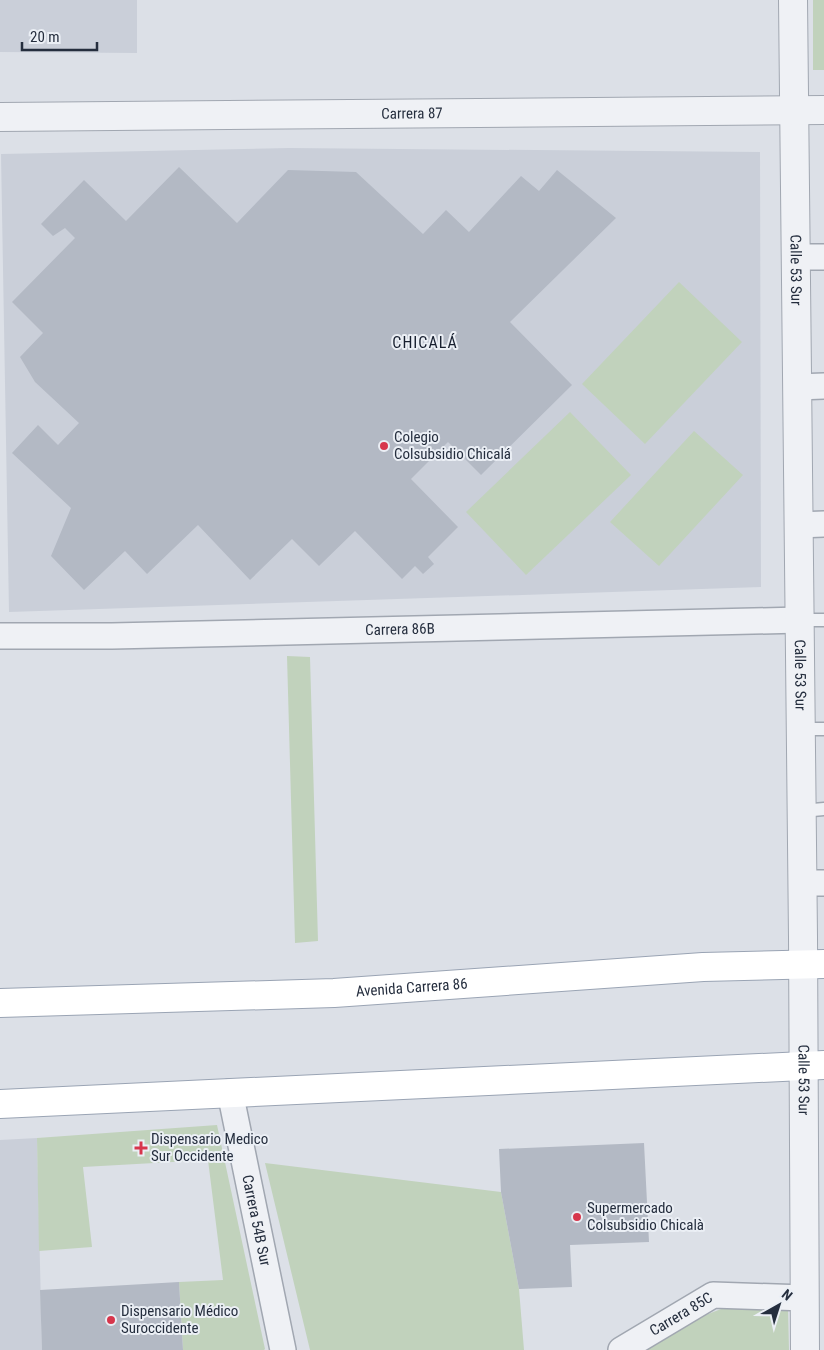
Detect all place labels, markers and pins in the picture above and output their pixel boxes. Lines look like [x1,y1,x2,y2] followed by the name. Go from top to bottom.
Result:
[394,428,511,463] place label: Colegio Colsubsidio Chicalá
[378,440,390,452] marker: Colegio Colsubsidio Chicalá
[151,1130,268,1165] place label: Dispensario Medico Sur Occidente
[135,1142,147,1154] marker: Dispensario Medico Sur Occidente
[587,1199,704,1234] place label: Supermercado Colsubsidio Chicalà
[571,1211,583,1223] marker: Supermercado Colsubsidio Chicalà
[121,1302,238,1337] place label: Dispensario Médico Suroccidente
[105,1314,117,1326] marker: Dispensario Médico Suroccidente

